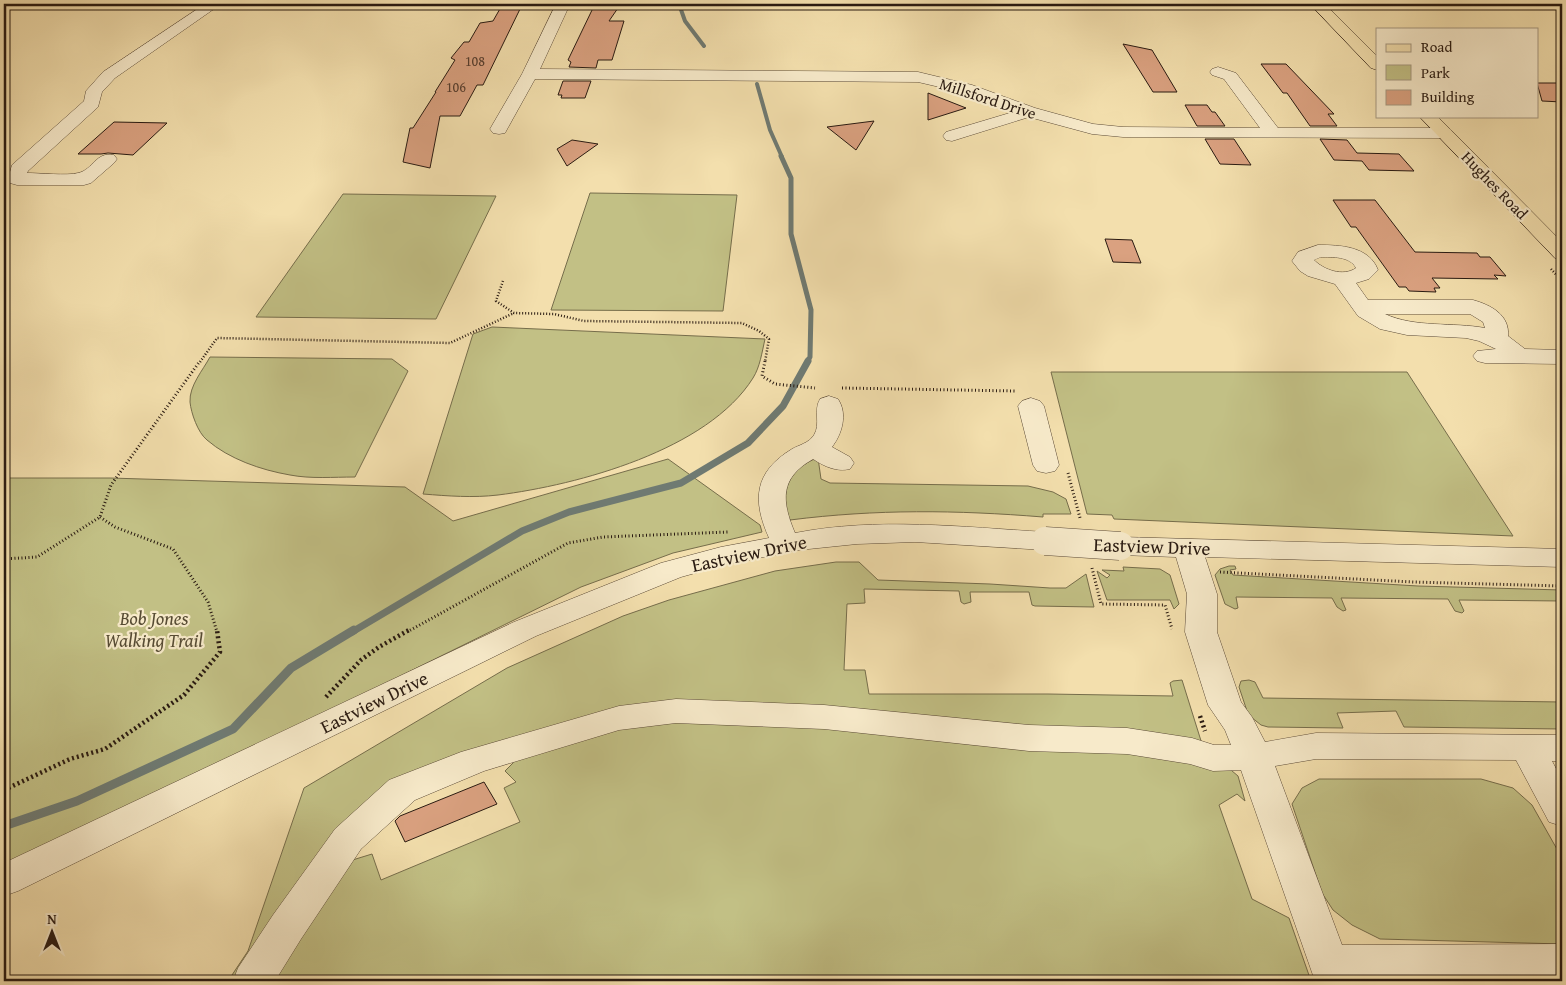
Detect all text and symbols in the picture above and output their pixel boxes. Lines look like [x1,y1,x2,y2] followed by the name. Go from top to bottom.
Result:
[1376,28,1538,118] legend
[1421,36,1452,57] text: Road
[465,51,485,71] house number: 108
[1421,62,1450,83] text: Park
[936,71,1040,125] street label: Millsford Drive
[446,77,466,97] house number: 106
[1421,86,1475,107] text: Building
[1456,145,1534,225] street label: Hughes Road
[689,527,809,579] street label: Eastview Drive
[1093,530,1211,562] street label: Eastview Drive
[105,604,203,654] park label: Bob Jones Walking Trail
[315,664,433,740] street label: Eastview Drive
[28,908,78,958] north arrow
[47,909,57,929] text: N

